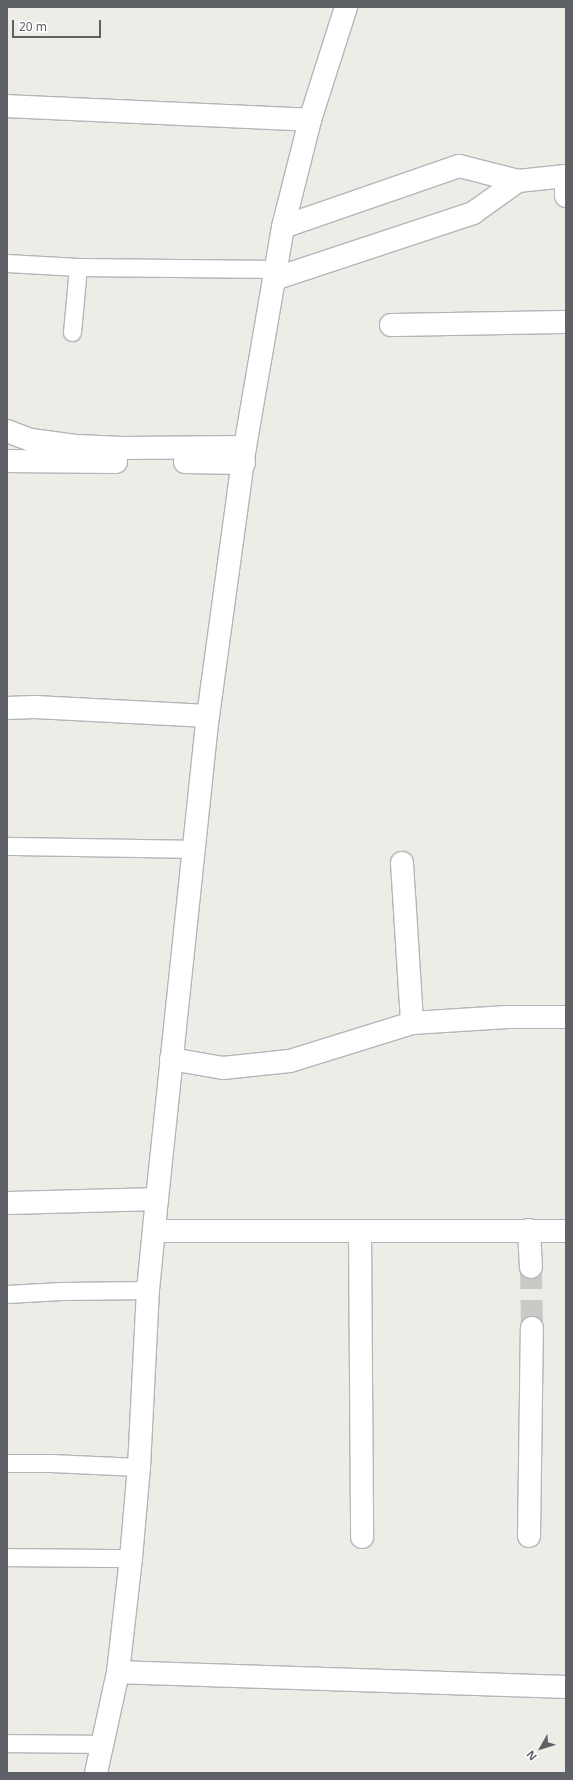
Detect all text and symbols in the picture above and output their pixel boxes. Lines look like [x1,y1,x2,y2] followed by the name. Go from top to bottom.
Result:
[14,12,103,38] scale bar
[19,18,47,35] text: 20 m
[521,1728,561,1768] north arrow
[523,1748,540,1764] text: N

